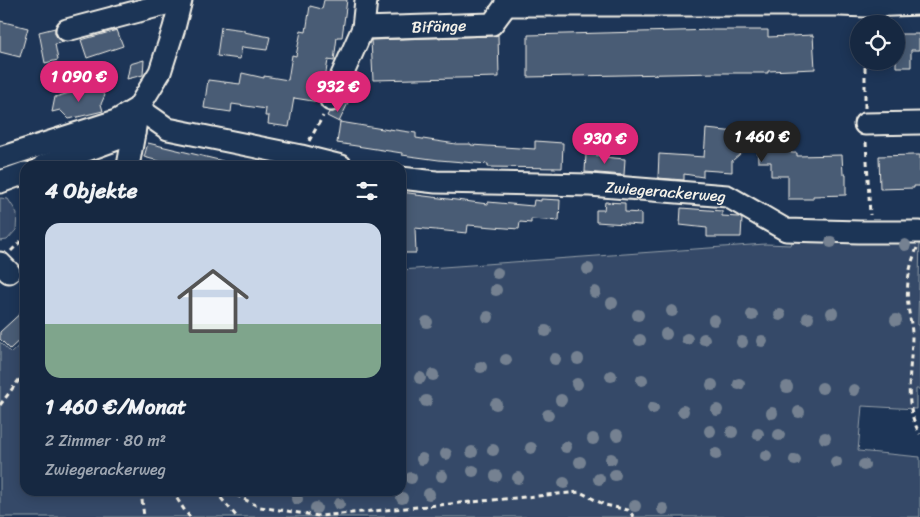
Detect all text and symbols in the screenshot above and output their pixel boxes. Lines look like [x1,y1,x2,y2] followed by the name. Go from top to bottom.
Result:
[411,11,467,41] street label: Bifänge
[850,15,905,70] map controls
[850,15,905,70] button: locate
[33,61,125,103] pin: 1 090 €
[51,62,107,91] text: 1 090 €
[303,70,373,113] pin: 932 €
[317,72,359,101] text: 932 €
[716,120,808,163] pin: 1 460 €
[570,122,640,165] pin: 930 €
[734,122,790,151] text: 1 460 €
[583,124,627,153] text: 930 €
[45,172,137,210] text: 4 Objekte
[604,172,727,211] street label: Zwiegerackerweg
[353,177,381,205] icon: filters
[168,256,258,346] icon: home
[45,388,186,426] text: 1 460 €/Monat
[45,426,166,455] text: 2 Zimmer · 80 m²
[45,455,166,484] text: Zwiegerackerweg

